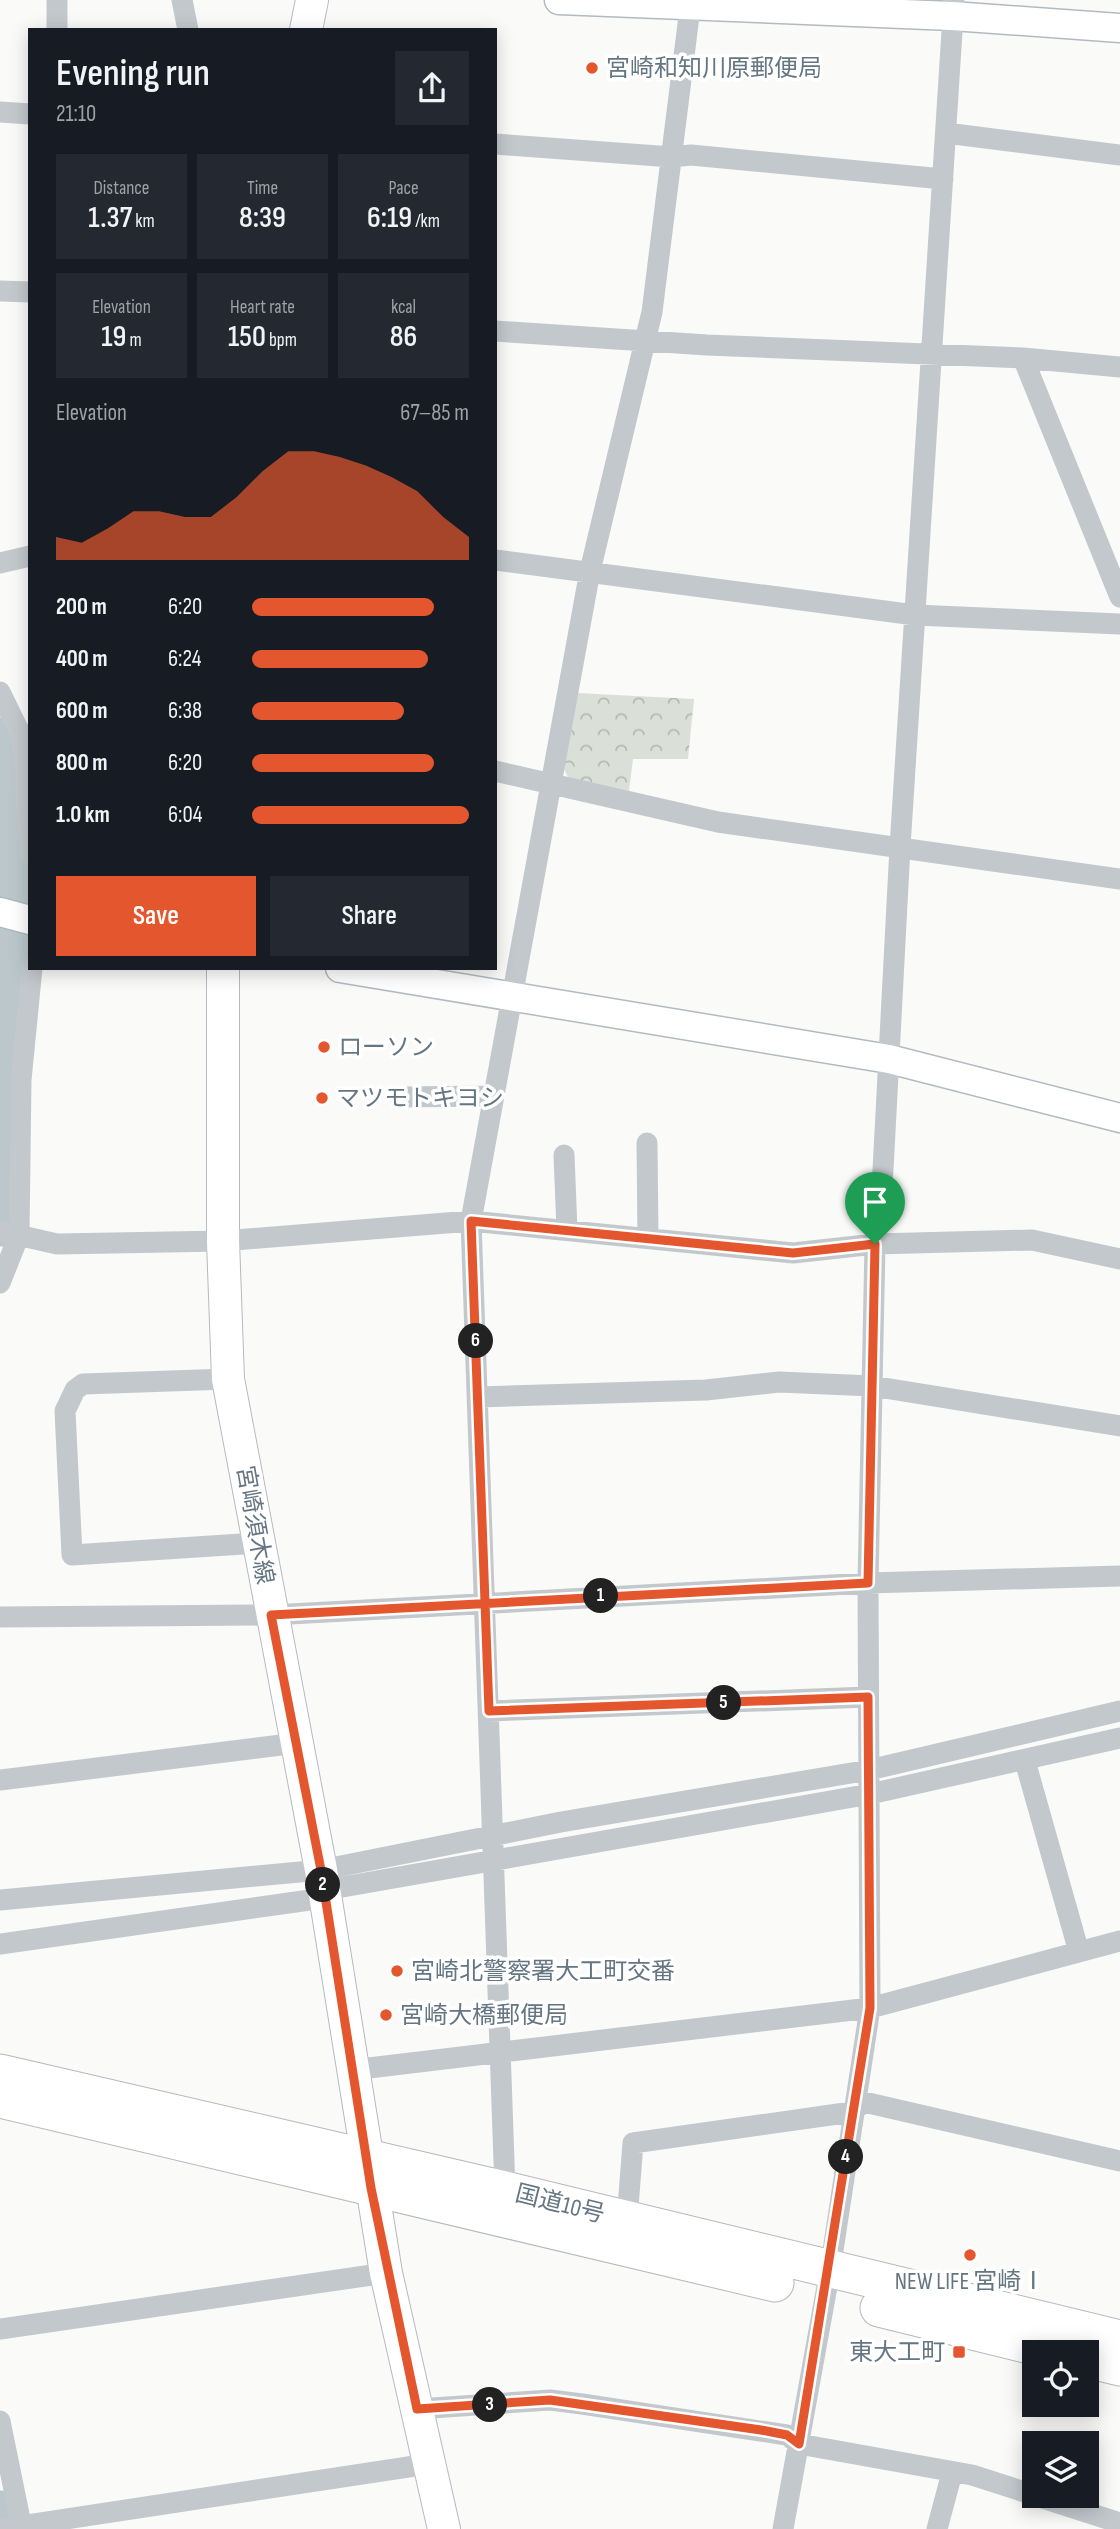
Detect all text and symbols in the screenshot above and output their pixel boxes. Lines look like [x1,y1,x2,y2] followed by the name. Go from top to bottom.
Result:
[56,51,210,96] text: Evening run
[395,51,469,125] button: share
[606,54,822,83] place label: 宮崎和知川原郵便局
[584,60,600,76] marker: 宮崎和知川原郵便局
[56,100,96,128] text: 21:10
[93,177,150,200] text: Distance
[247,177,278,200] text: Time
[388,177,419,200] text: Pace
[88,200,132,236] text: 1.37
[239,200,286,236] text: 8:39
[367,200,412,236] text: 6:19
[132,210,155,233] text: km
[412,210,440,233] text: /km
[92,296,151,319] text: Elevation
[230,296,295,319] text: Heart rate
[391,296,416,319] text: kcal
[101,319,126,355] text: 19
[228,319,266,355] text: 150
[390,319,417,355] text: 86
[126,329,142,352] text: m
[266,329,297,352] text: bpm
[56,399,127,427] text: Elevation
[400,399,469,427] text: 67–85 m
[56,593,107,621] text: 200 m
[168,593,202,621] text: 6:20
[56,645,107,673] text: 400 m
[168,645,201,673] text: 6:24
[56,697,108,725] text: 600 m
[168,697,202,725] text: 6:38
[56,749,108,777] text: 800 m
[168,749,202,777] text: 6:20
[56,801,110,829] text: 1.0 km
[168,801,202,829] text: 6:04
[56,876,256,956] button: Save
[270,876,469,956] button: Share
[338,1033,434,1062] place label: ローソン
[316,1039,332,1055] marker: ローソン
[336,1084,504,1113] place label: マツモトキヨシ
[314,1090,330,1106] marker: マツモトキヨシ
[845,1172,905,1244] pin
[856,1183,894,1221] icon: arrive
[458,1324,494,1358] pin: 6
[471,1329,480,1352] text: 6
[230,1463,280,1587] street label: 宮崎須木線
[584,1578,618,1614] pin: 1
[597,1584,604,1607] text: 1
[706,1686,742,1720] pin: 5
[719,1691,728,1714] text: 5
[306,1868,340,1902] pin: 2
[318,1873,327,1896] text: 2
[411,1957,675,1986] place label: 宮崎北警察署大工町交番
[389,1963,405,1979] marker: 宮崎北警察署大工町交番
[400,2001,568,2030] place label: 宮崎大橋郵便局
[378,2007,394,2023] marker: 宮崎大橋郵便局
[828,2140,864,2174] pin: 4
[841,2145,850,2168] text: 4
[512,2179,608,2229] street label: 国道10号
[962,2247,978,2263] marker: NEW LIFE 宮崎Ⅰ
[895,2267,1045,2296] place label: NEW LIFE 宮崎Ⅰ
[849,2338,945,2367] place label: 東大工町
[1022,2340,1099,2508] map controls
[1022,2340,1099,2417] button: locate
[951,2344,967,2360] marker: 東大工町
[472,2388,508,2422] pin: 3
[485,2393,494,2416] text: 3
[1022,2431,1099,2508] button: layers

